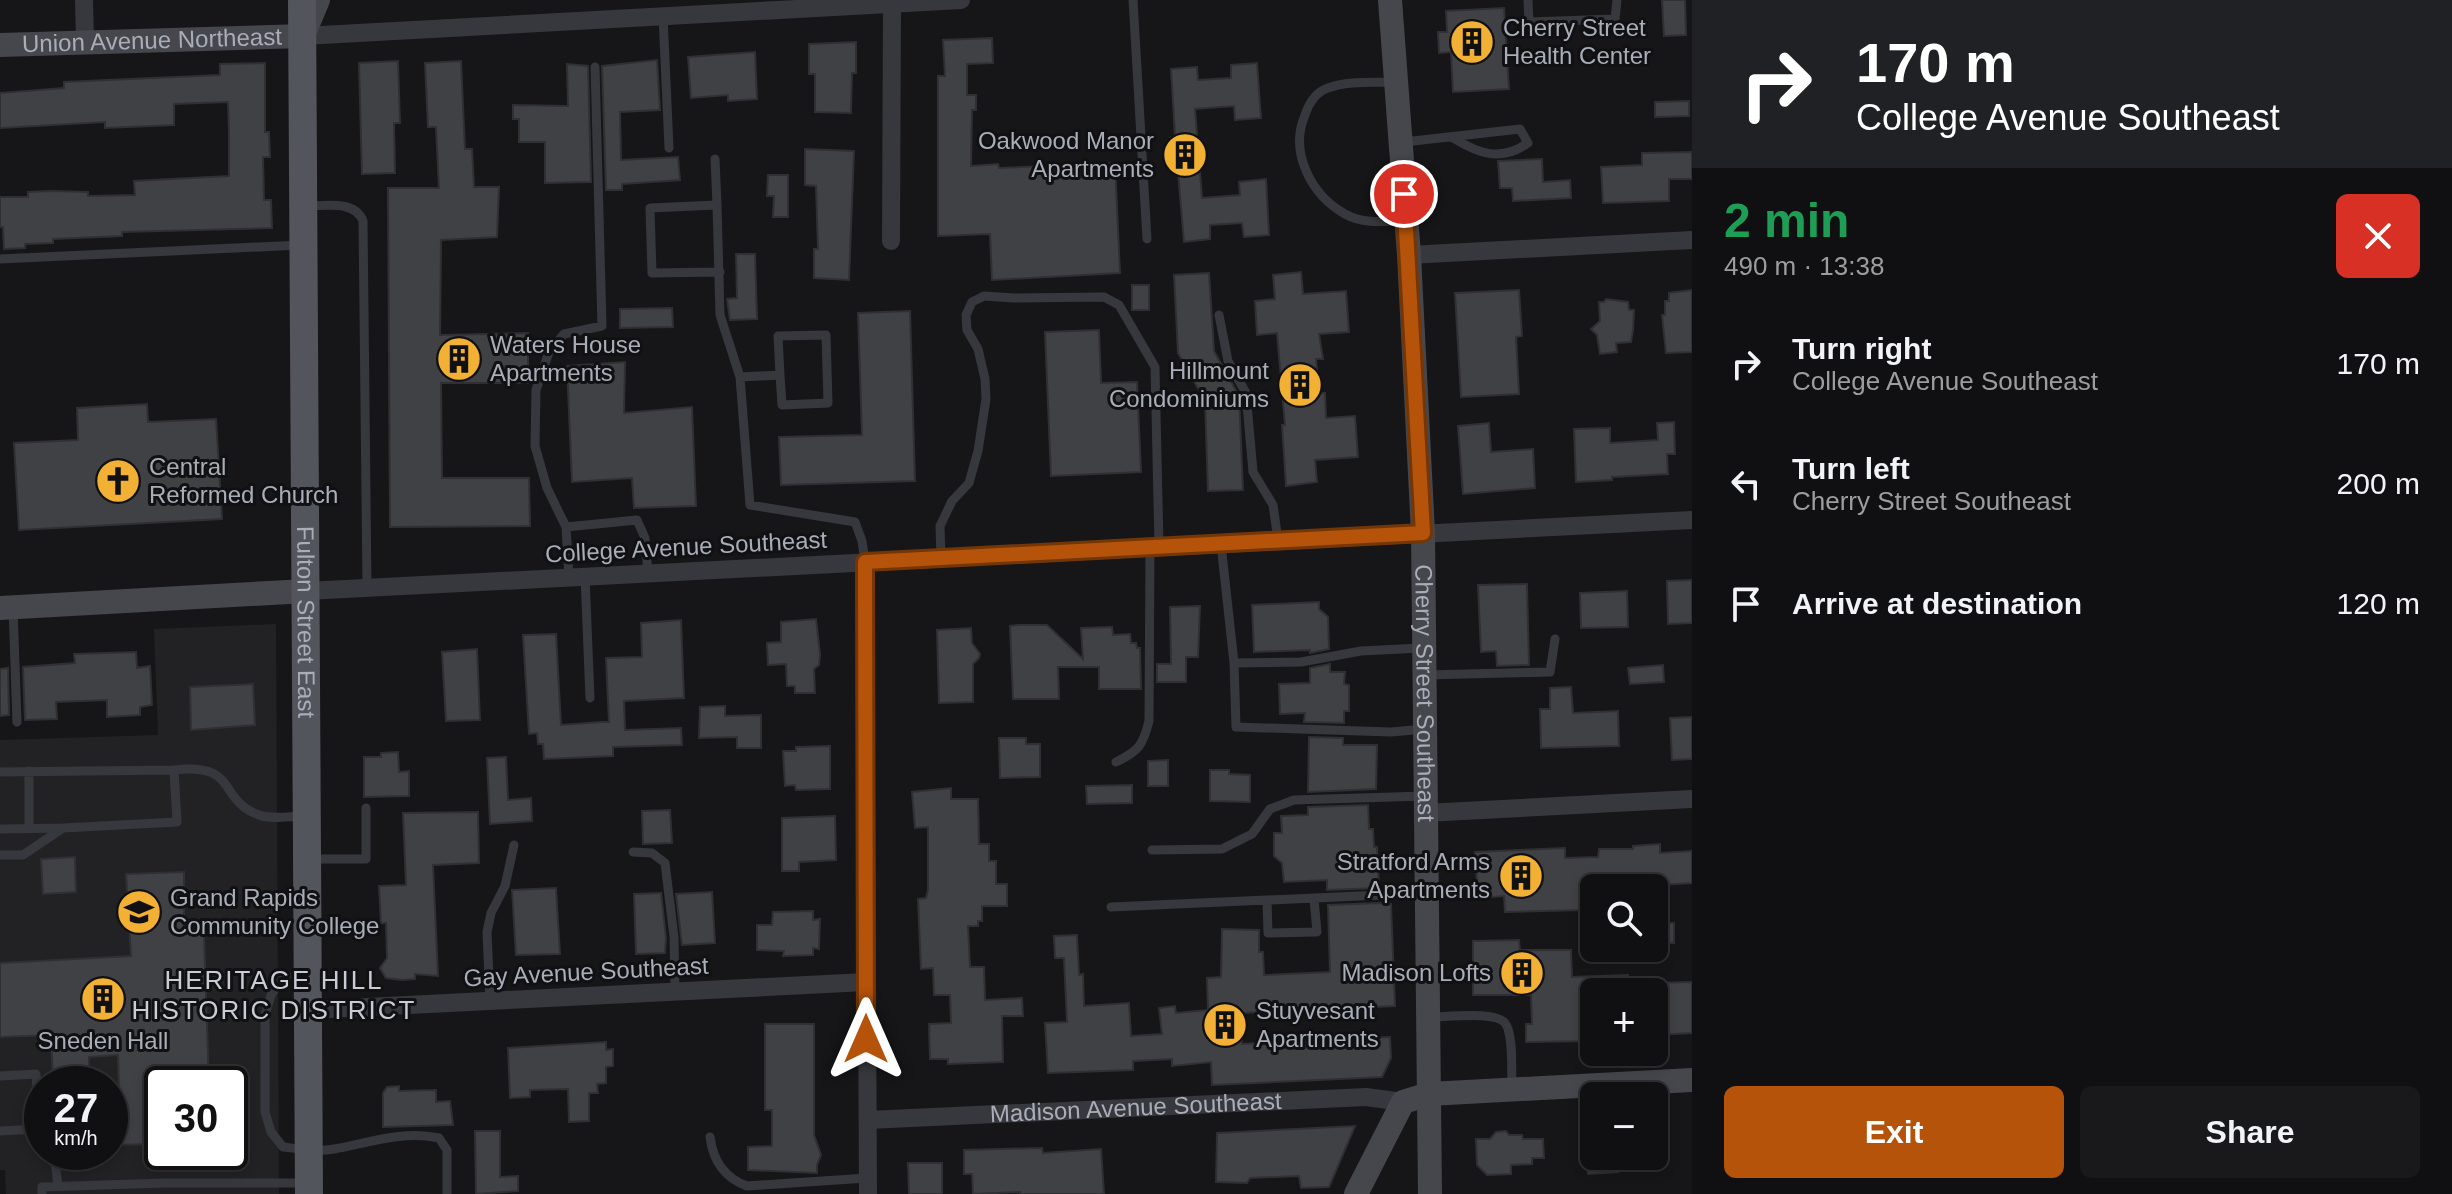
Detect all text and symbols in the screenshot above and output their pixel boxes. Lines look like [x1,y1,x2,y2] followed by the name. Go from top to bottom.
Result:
[1503,14,1651,69] place label: Cherry Street Health Center
[1448,18,1496,66] building icon: Cherry Street Health Center
[22,23,283,57] street label: Union Avenue Northeast
[1856,31,2015,94] text: 170 m
[1724,32,1828,136] icon: right
[1856,97,2280,138] text: College Avenue Southeast
[978,127,1154,182] place label: Oakwood Manor Apartments
[1161,131,1209,179] building icon: Oakwood Manor Apartments
[1370,160,1438,228] pin
[1382,172,1426,216] icon: arrive
[1724,194,1849,247] text: 2 min
[2336,194,2420,278] button: close
[1724,251,1884,281] text: 490 m · 13:38
[490,331,641,386] place label: Waters House Apartments
[1792,332,1931,365] text: Turn right
[435,335,483,383] building icon: Waters House Apartments
[1724,342,1768,386] icon: right
[2337,347,2420,380] text: 170 m
[1109,357,1269,412] place label: Hillmount Condominiums
[1276,361,1324,409] building icon: Hillmount Condominiums
[1792,366,2098,396] text: College Avenue Southeast
[1792,452,1910,485] text: Turn left
[149,453,338,508] place label: Central Reformed Church
[94,457,142,505] church icon: Central Reformed Church
[1724,462,1768,506] icon: left
[2337,467,2420,500] text: 200 m
[1792,486,2071,516] text: Cherry Street Southeast
[292,526,320,719] street label: Fulton Street East
[544,526,828,567] street label: College Avenue Southeast
[1410,564,1440,822] street label: Cherry Street Southeast
[1724,582,1768,626] icon: arrive
[1792,587,2082,620] text: Arrive at destination
[2337,587,2420,620] text: 120 m
[1337,848,1490,903] place label: Stratford Arms Apartments
[1497,852,1545,900] building icon: Stratford Arms Apartments
[1580,874,1668,1170] map controls
[1580,874,1668,962] button: search
[170,884,379,939] place label: Grand Rapids Community College
[115,888,163,936] school or university icon: Grand Rapids Community College
[1498,949,1546,997] building icon: Madison Lofts
[463,952,709,991] street label: Gay Avenue Southeast
[1342,959,1491,986] place label: Madison Lofts
[132,965,416,1025] district label: HERITAGE HILL HISTORIC DISTRICT
[79,975,127,1023] building icon: Sneden Hall
[1580,978,1668,1066] button: +
[824,997,908,1081] position arrow
[1256,997,1379,1052] place label: Stuyvesant Apartments
[1201,1001,1249,1049] building icon: Stuyvesant Apartments
[38,1027,168,1054] place label: Sneden Hall
[144,1066,248,1170] speed limit sign: 30
[1580,1082,1668,1170] button: −
[54,1086,98,1130] text: 27
[1724,1086,2064,1178] button: Exit
[2080,1086,2420,1178] button: Share
[989,1087,1282,1127] street label: Madison Avenue Southeast
[54,1127,98,1149] text: km/h

